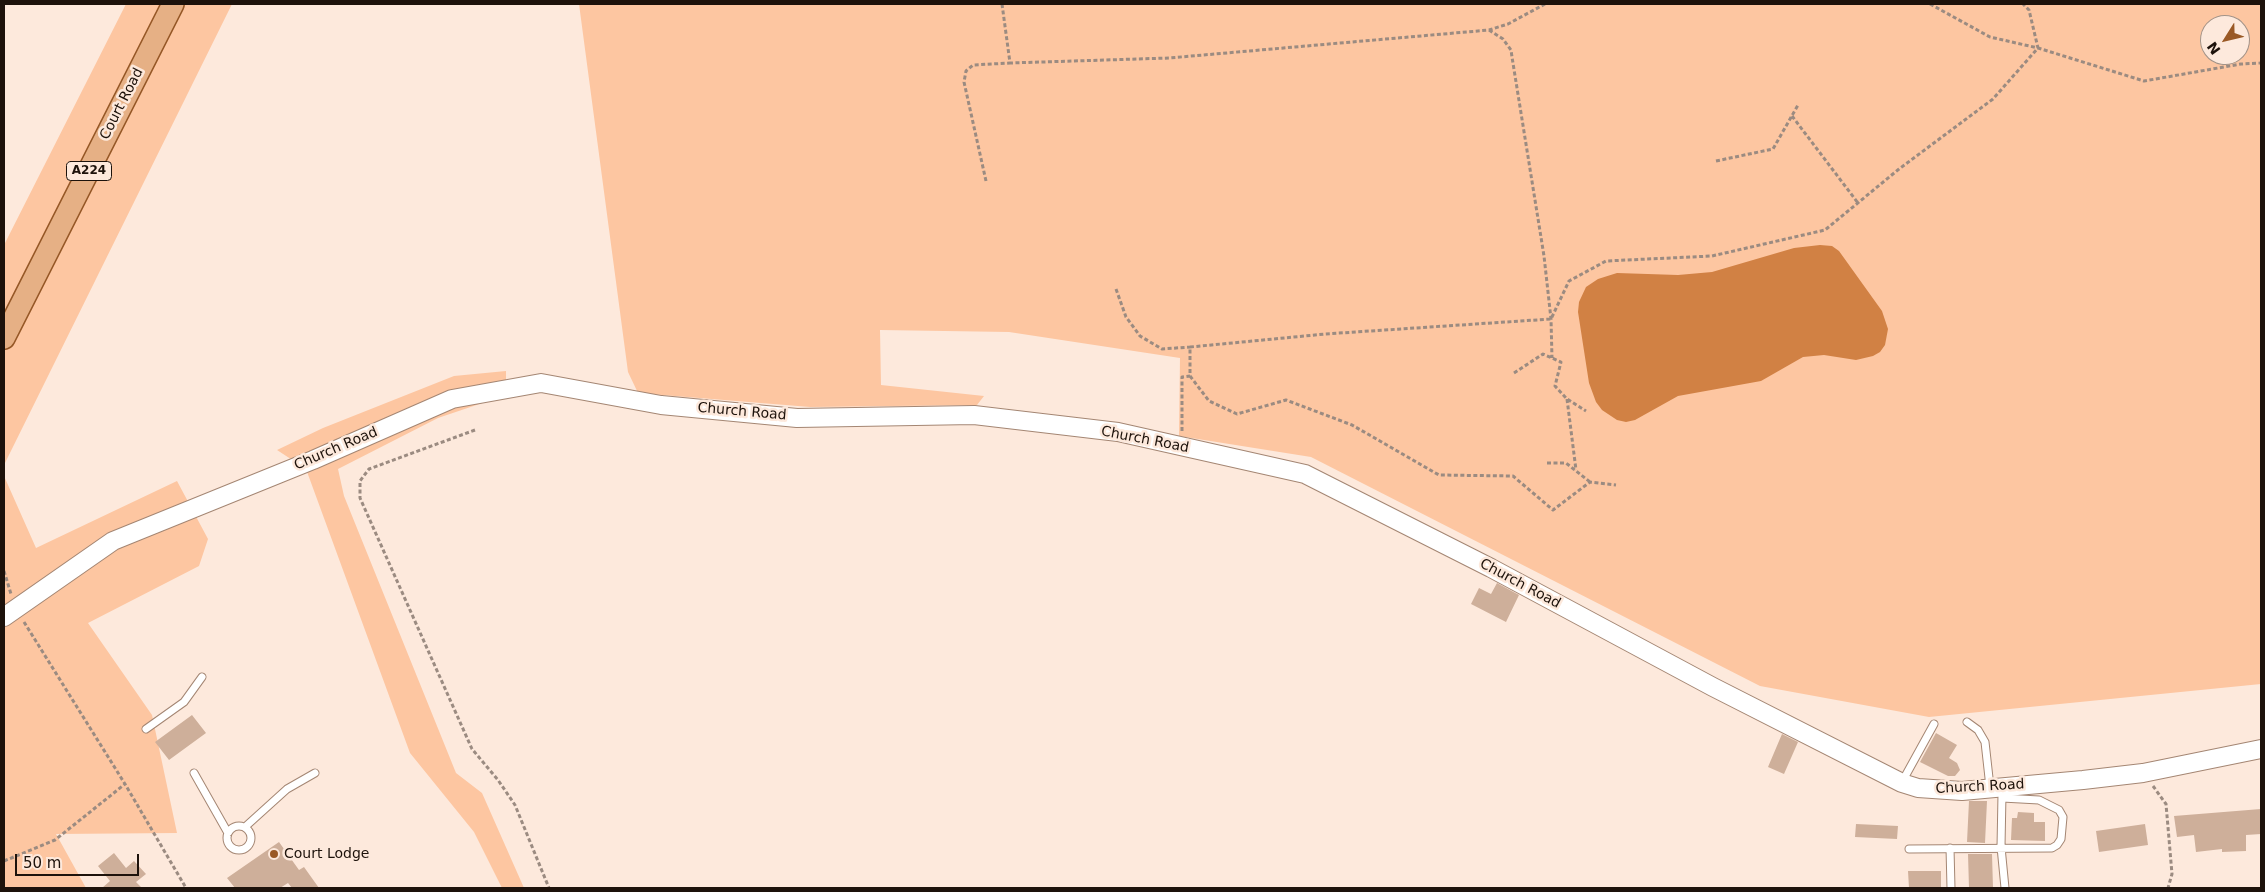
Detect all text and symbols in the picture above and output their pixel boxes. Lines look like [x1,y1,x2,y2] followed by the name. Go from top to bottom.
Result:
[2200,15,2250,65] north arrow
[2204,39,2224,58] text: N
[97,65,147,143] street label: Court Road
[66,162,112,180] road number: A224
[697,400,787,424] street label: Church Road
[1100,423,1190,457] street label: Church Road
[292,424,380,474] street label: Church Road
[1477,556,1563,612] street label: Church Road
[1935,776,2025,798] street label: Church Road
[18,844,141,876] scale bar
[284,846,369,862] place label: Court Lodge
[268,848,280,860] marker: Court Lodge
[23,854,61,872] text: 50 m

